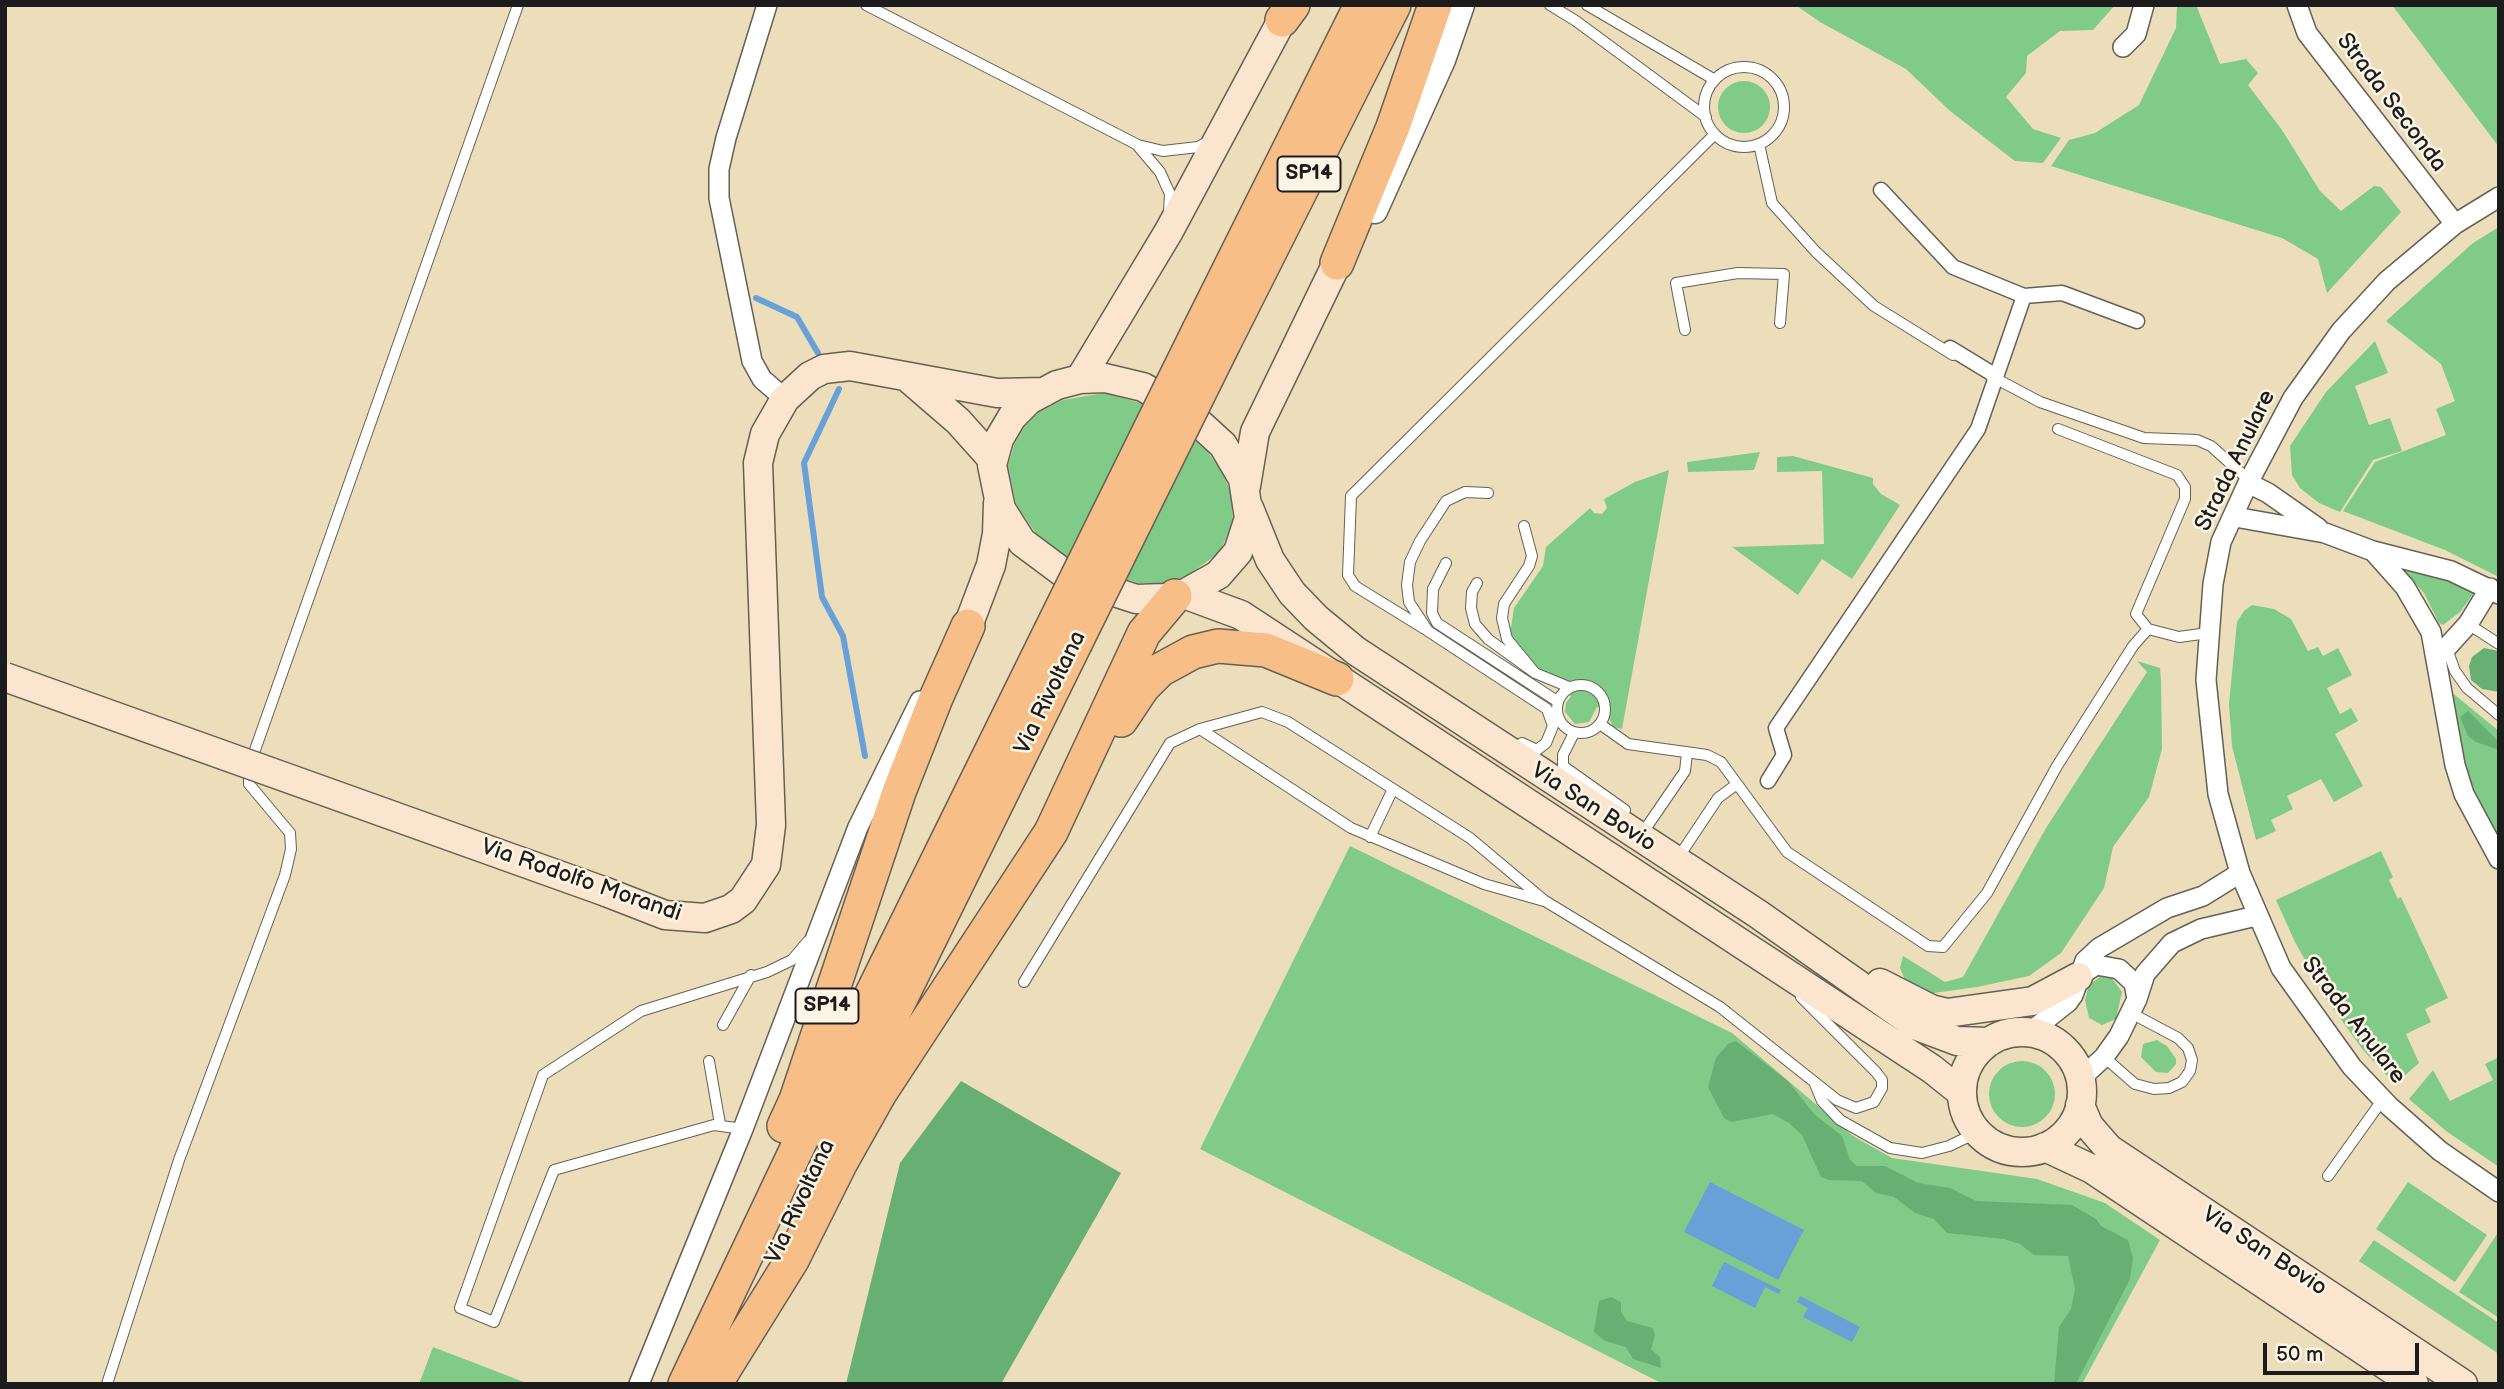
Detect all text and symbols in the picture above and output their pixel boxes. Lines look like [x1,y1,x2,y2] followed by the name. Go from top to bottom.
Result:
[2330,28,2452,178] street label: Strada Seconda
[1278,156,1340,192] road number: SP14
[2190,386,2282,536] street label: Strada Anulare
[1009,627,1093,759] street label: Via Rivoltana
[1525,757,1661,859] street label: Via San Bovio
[477,834,685,928] street label: Via Rodolfo Morandi
[2295,952,2411,1090] street label: Strada Anulare
[796,988,858,1024] road number: SP14
[760,1135,842,1269] street label: Via Rivoltana
[2196,1201,2332,1303] street label: Via San Bovio
[2266,1330,2422,1374] scale bar
[2276,1342,2323,1367] text: 50 m

